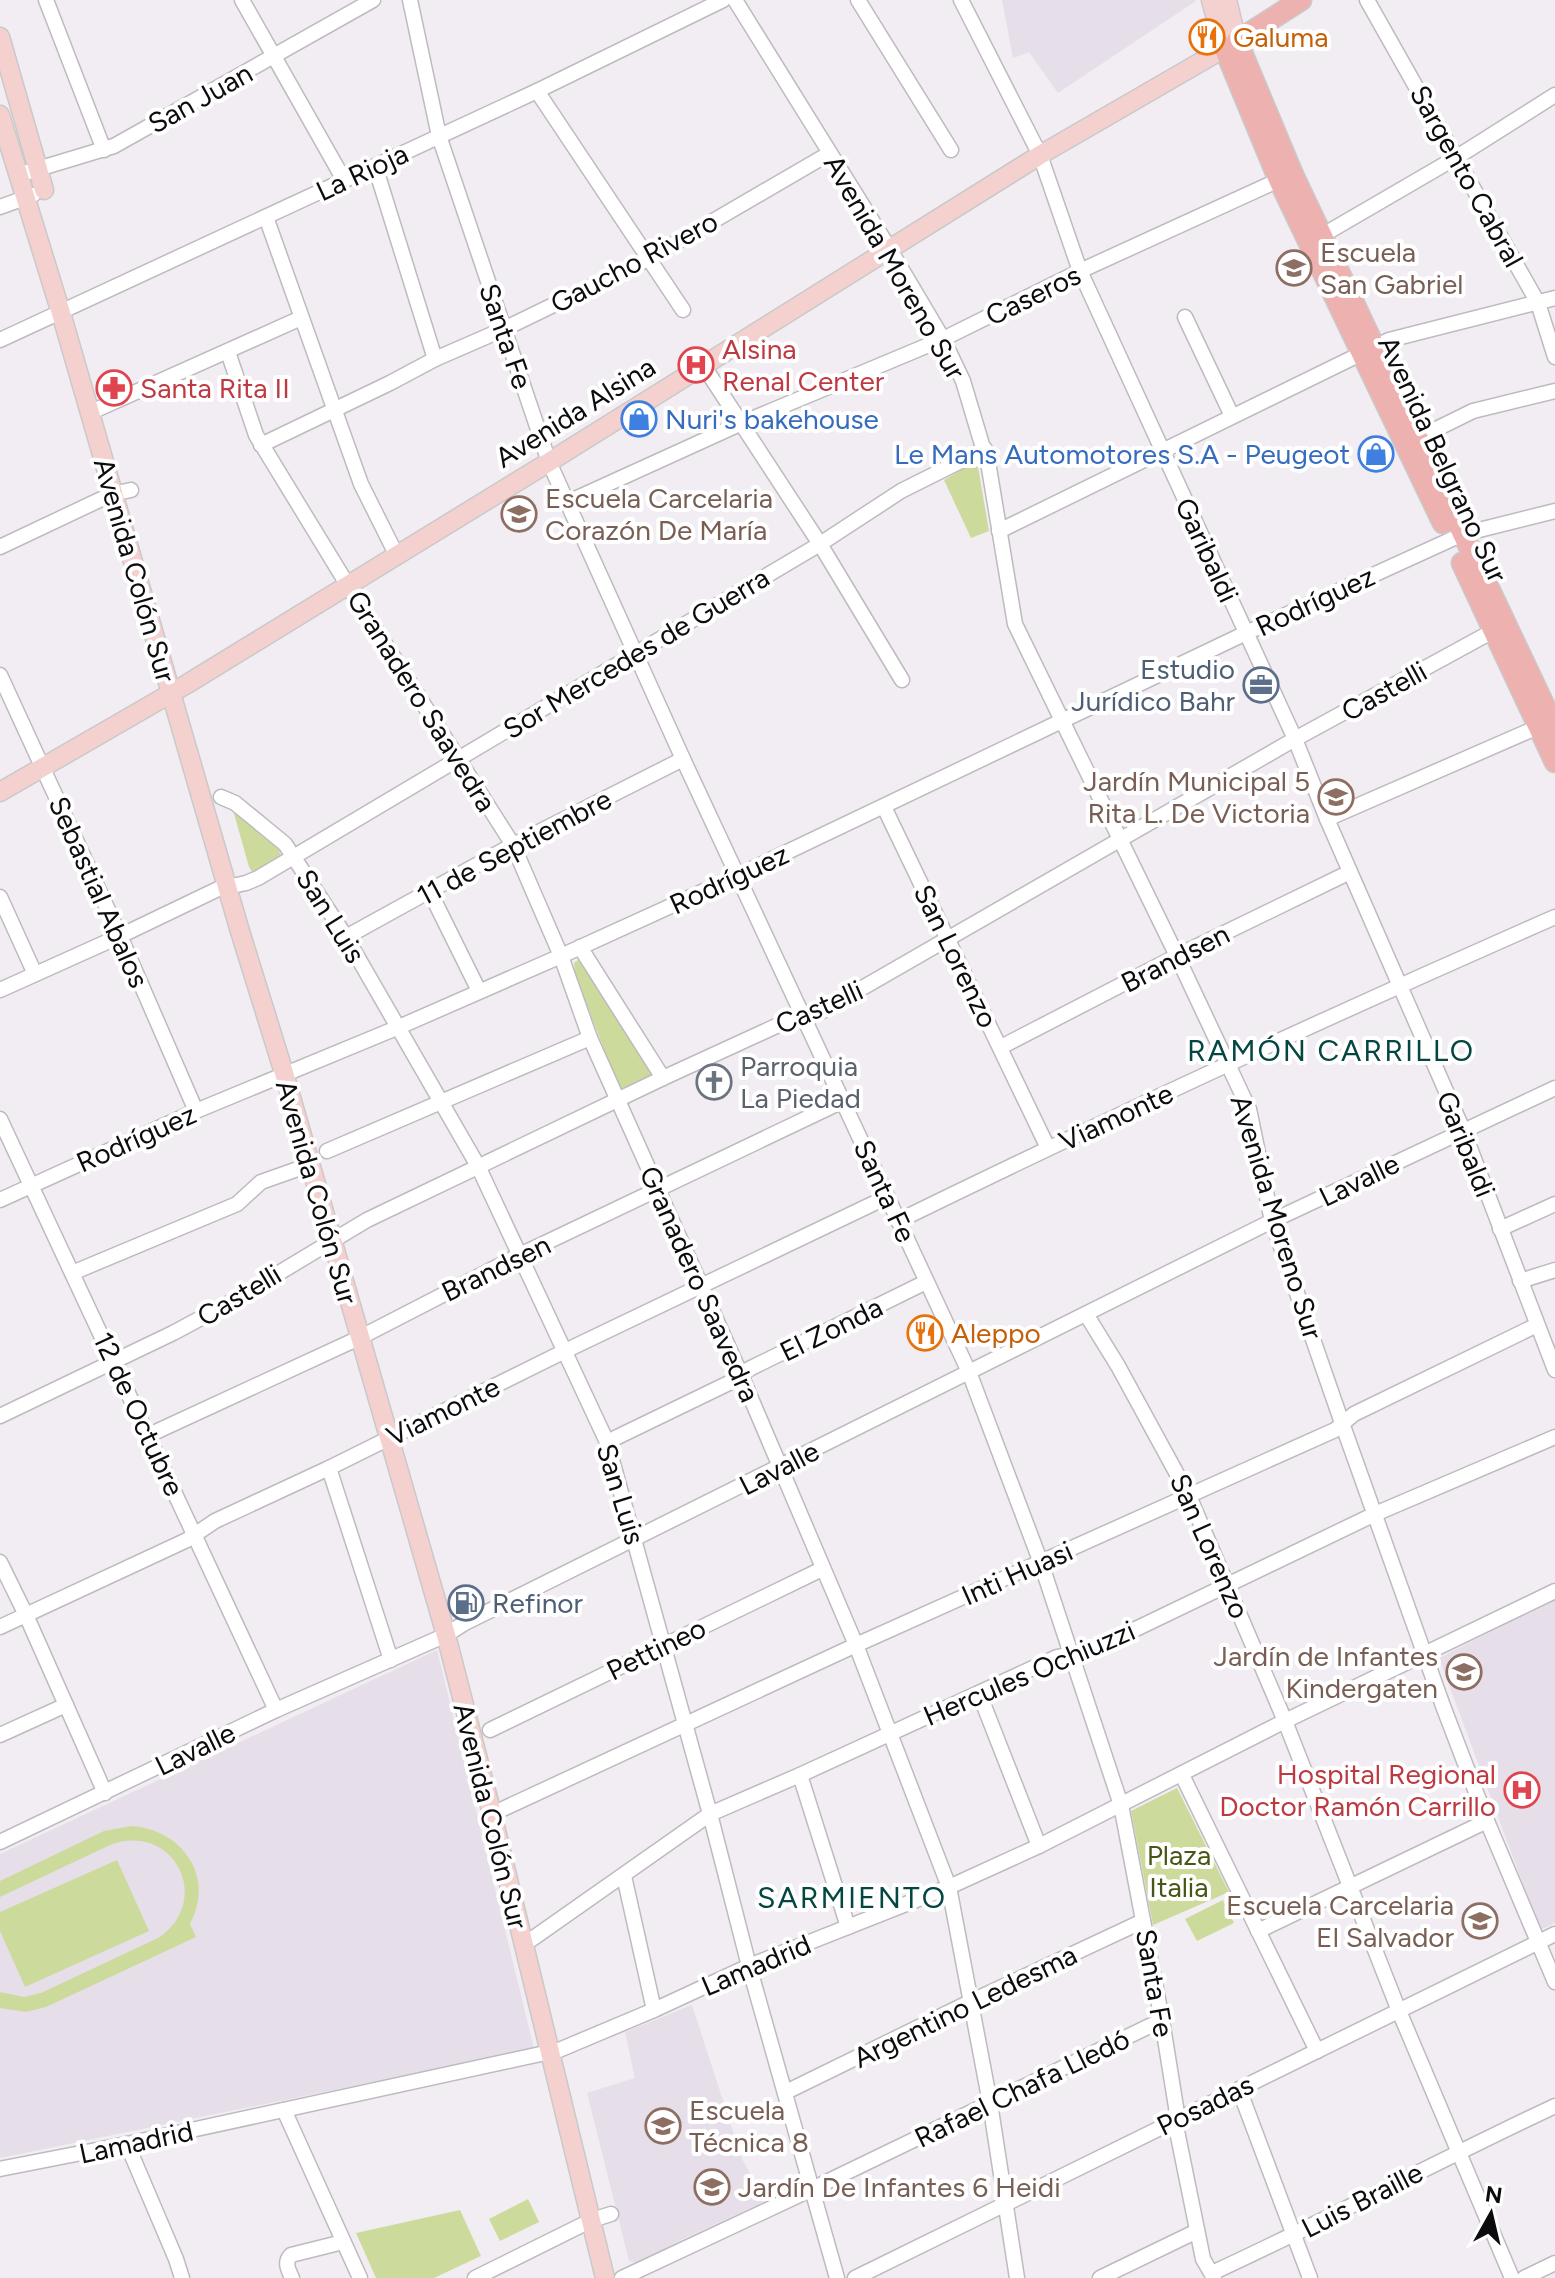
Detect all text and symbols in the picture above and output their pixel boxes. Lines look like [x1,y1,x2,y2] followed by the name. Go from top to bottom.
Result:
[1188,18,1226,56] restaurant icon: Galuma
[1233,20,1328,54] place label: Galuma
[142,56,258,140] street label: San Juan
[1403,79,1531,273] street label: Sargento Cabral
[310,136,414,208] street label: La Rioja
[817,149,973,386] street label: Avenida Moreno Sur
[545,204,723,320] street label: Gaucho Rivero
[1320,235,1463,301] place label: Escuela San Gabriel
[1275,249,1313,287] school or university icon: Escuela San Gabriel
[980,257,1086,333] street label: Caseros
[472,279,540,393] street label: Santa Fe
[1371,331,1515,588] street label: Avenida Belgrano Sur
[722,332,885,398] place label: Alsina Renal Center
[677,346,715,384] hospital icon: Alsina Renal Center
[489,349,661,475] street label: Avenida Alsina
[95,369,133,407] pharmacy icon: Santa Rita II
[140,371,290,405] place label: Santa Rita II
[620,400,658,438] shop icon: Nuri's bakehouse
[665,402,879,436] place label: Nuri's bakehouse
[1357,435,1395,473] shop icon: Le Mans Automotores S.A - Peugeot
[894,437,1350,471] place label: Le Mans Automotores S.A - Peugeot
[87,454,183,686] street label: Avenida Colón Sur
[545,481,773,547] place label: Escuela Carcelaria Corazón De María
[1168,492,1246,608] street label: Garibaldi
[500,495,538,533] school or university icon: Escuela Carcelaria Corazón De María
[1250,559,1380,643] street label: Rodríguez
[497,560,775,746] street label: Sor Mercedes de Guerra
[340,584,504,818] street label: Granadero Saavedra
[1071,652,1236,718] place label: Estudio Jurídico Bahr
[1335,654,1433,728] street label: Castelli
[1242,666,1280,704] office icon: Estudio Jurídico Bahr
[1083,764,1310,830] place label: Jardín Municipal 5 Rita L. De Victoria
[1317,778,1355,816] school or university icon: Jardín Municipal 5 Rita L. De Victoria
[411,782,617,912] street label: 11 de Septiembre
[42,791,156,993] street label: Sebastial Abalos
[664,837,794,921] street label: Rodríguez
[289,863,373,969] street label: San Luis
[907,879,1005,1033] street label: San Lorenzo
[1115,916,1235,1000] street label: Brandsen
[770,973,868,1041] street label: Castelli
[1187,1032,1475,1069] district label: RAMÓN CARRILLO
[740,1049,861,1115] place label: Parroquia La Piedad
[695,1063,733,1101] church icon: Parroquia La Piedad
[269,1076,365,1308] street label: Avenida Colón Sur
[1054,1076,1178,1158] street label: Viamonte
[1429,1086,1503,1202] street label: Garibaldi
[1224,1091,1330,1344] street label: Avenida Moreno Sur
[71,1097,201,1179] street label: Rodríguez
[847,1134,923,1248] street label: Santa Fe
[1313,1146,1405,1214] street label: Lavalle
[633,1161,767,1407] street label: Granadero Saavedra
[436,1227,556,1309] street label: Brandsen
[191,1257,287,1333] street label: Castelli
[774,1290,888,1368] street label: El Zonda
[906,1314,944,1352] restaurant icon: Aleppo
[951,1316,1041,1350] place label: Aleppo
[86,1327,192,1501] street label: 12 de Octubre
[381,1369,505,1453] street label: Viamonte
[734,1434,824,1502] street label: Lavalle
[590,1439,652,1549] street label: San Luis
[1163,1468,1257,1624] street label: San Lorenzo
[956,1534,1078,1612] street label: Inti Huasi
[447,1584,485,1622] fuel station icon: Refinor
[492,1586,584,1620] place label: Refinor
[601,1610,711,1688] street label: Pettineo
[918,1613,1140,1733] street label: Hercules Ochiuzzi
[1214,1639,1438,1705] place label: Jardín de Infantes Kindergaten
[1445,1653,1483,1691] school or university icon: Jardín de Infantes Kindergaten
[446,1700,536,1933] street label: Avenida Colón Sur
[149,1715,241,1783] street label: Lavalle
[1219,1757,1496,1823] place label: Hospital Regional Doctor Ramón Carrillo
[1503,1771,1541,1809] hospital icon: Hospital Regional Doctor Ramón Carrillo
[1147,1838,1211,1904] park label: Plaza Italia
[757,1879,947,1916] district label: SARMIENTO
[1226,1888,1455,1954] place label: Escuela Carcelaria El Salvador
[1461,1902,1499,1940] school or university icon: Escuela Carcelaria El Salvador
[1129,1926,1181,2040] street label: Santa Fe
[696,1927,816,2003] street label: Lamadrid
[848,1937,1082,2075] street label: Argentino Ledesma
[909,2021,1135,2155] street label: Rafael Chafa Lledó
[1151,2067,1259,2143] street label: Posadas
[689,2093,809,2159] place label: Escuela Técnica 8
[644,2107,682,2145] school or university icon: Escuela Técnica 8
[76,2113,196,2171] street label: Lamadrid
[1296,2155,1428,2245] street label: Luis Braille
[693,2168,731,2206] school or university icon: Jardín De Infantes 6 Heidi
[738,2170,1061,2204] place label: Jardín De Infantes 6 Heidi
[1451,2174,1531,2254] north arrow
[1483,2180,1504,2209] text: N

